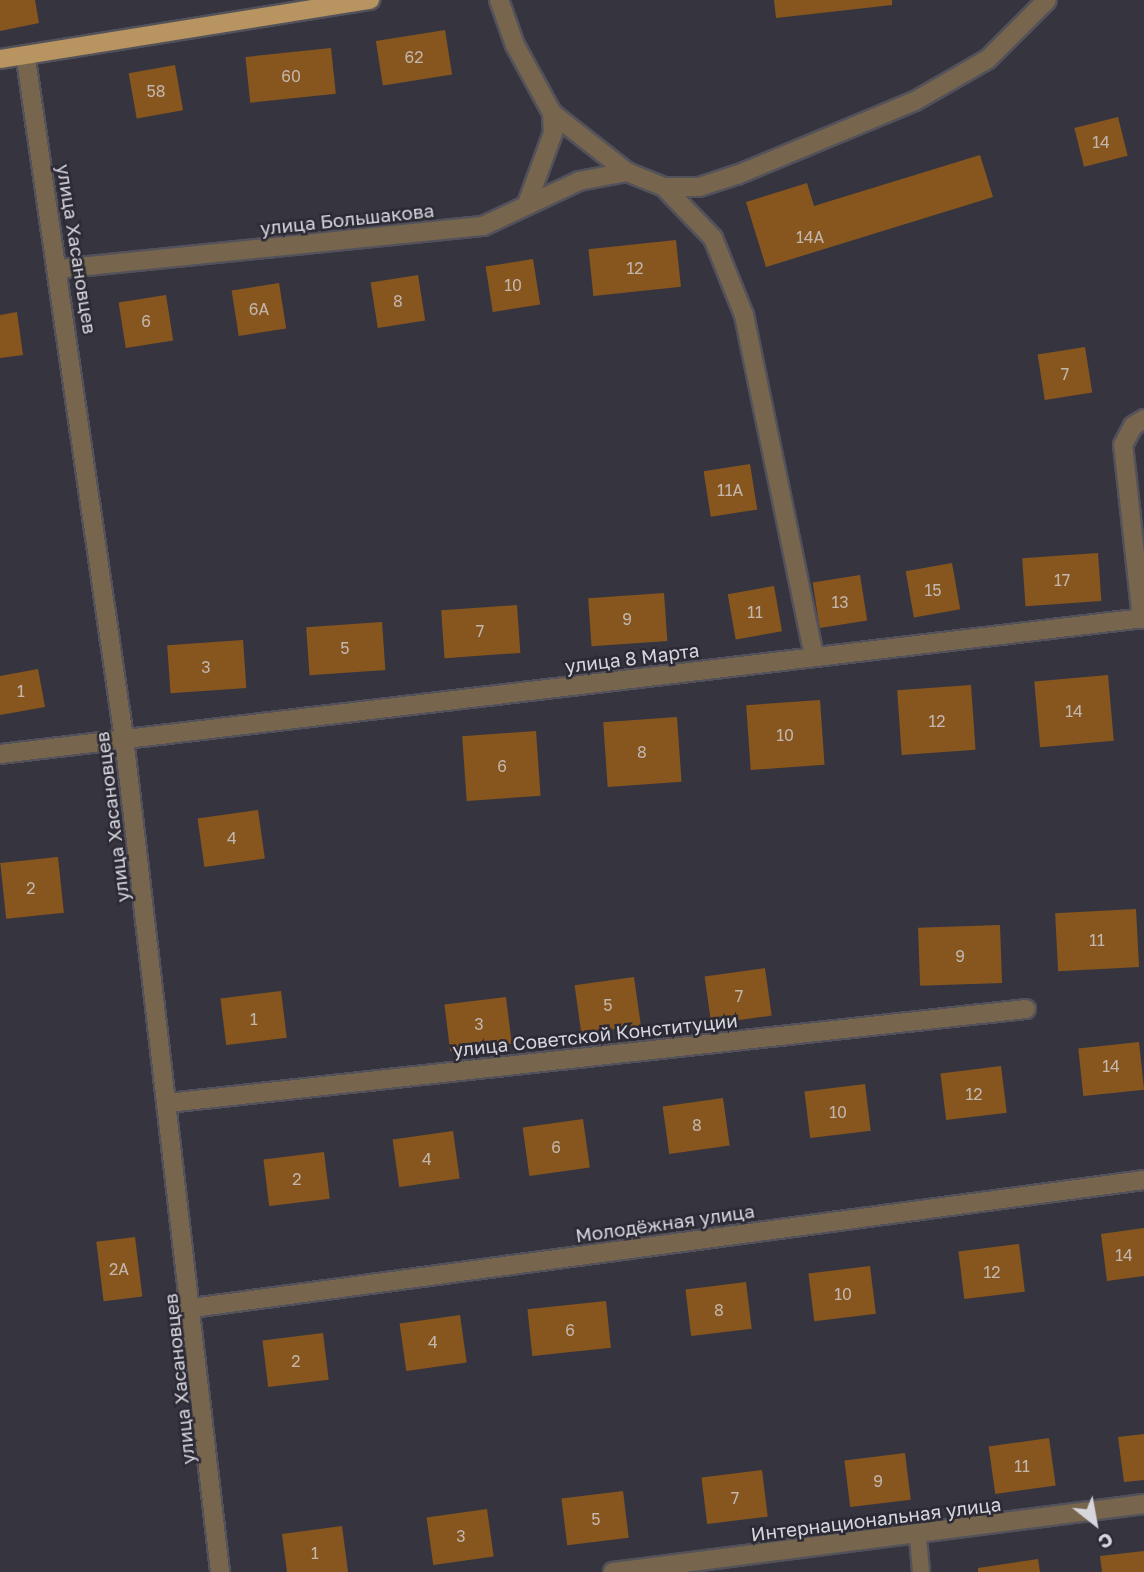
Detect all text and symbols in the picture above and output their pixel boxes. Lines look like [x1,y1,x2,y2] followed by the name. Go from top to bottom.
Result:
[405,47,423,67] house number: 62
[281,66,301,86] house number: 60
[146,81,166,101] house number: 58
[1092,132,1110,152] house number: 14
[52,162,102,336] street label: улица Хасановцев
[259,199,435,239] street label: улица Большакова
[796,227,824,247] house number: 14А
[626,258,644,278] house number: 12
[504,275,522,295] house number: 10
[393,291,403,311] house number: 8
[249,299,269,319] house number: 6А
[141,311,151,331] house number: 6
[1061,364,1069,384] house number: 7
[717,480,743,500] house number: 11А
[1054,570,1070,590] house number: 17
[924,580,942,600] house number: 15
[831,592,849,612] house number: 13
[747,602,763,622] house number: 11
[622,609,632,629] house number: 9
[476,621,484,641] house number: 7
[340,638,350,658] house number: 5
[564,638,700,678] street label: улица 8 Марта
[201,657,211,677] house number: 3
[17,681,25,701] house number: 1
[1065,701,1083,721] house number: 14
[928,711,946,731] house number: 12
[776,725,794,745] house number: 10
[90,730,134,904] street label: улица Хасановцев
[637,742,647,762] house number: 8
[497,756,507,776] house number: 6
[227,828,237,848] house number: 4
[26,878,36,898] house number: 2
[1089,930,1105,950] house number: 11
[955,946,965,966] house number: 9
[735,986,743,1006] house number: 7
[603,995,613,1015] house number: 5
[250,1009,258,1029] house number: 1
[451,1009,739,1061] street label: улица Советской Конституции
[474,1014,484,1034] house number: 3
[1102,1056,1120,1076] house number: 14
[965,1084,983,1104] house number: 12
[829,1102,847,1122] house number: 10
[692,1115,702,1135] house number: 8
[551,1137,561,1157] house number: 6
[422,1149,432,1169] house number: 4
[292,1169,302,1189] house number: 2
[574,1199,756,1247] street label: Молодёжная улица
[1115,1245,1133,1265] house number: 14
[109,1259,129,1279] house number: 2А
[983,1262,1001,1282] house number: 12
[834,1284,852,1304] house number: 10
[159,1292,199,1466] street label: улица Хасановцев
[714,1300,724,1320] house number: 8
[565,1320,575,1340] house number: 6
[428,1332,438,1352] house number: 4
[291,1351,301,1371] house number: 2
[1014,1456,1030,1476] house number: 11
[873,1471,883,1491] house number: 9
[731,1488,739,1508] house number: 7
[1060,1488,1130,1558] north arrow
[750,1492,1002,1546] street label: Интернациональная улица
[591,1509,601,1529] house number: 5
[456,1526,466,1546] house number: 3
[1094,1528,1118,1555] text: С
[311,1543,319,1563] house number: 1

